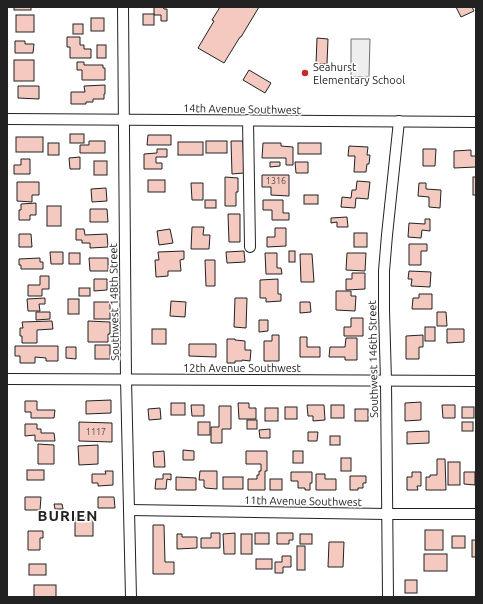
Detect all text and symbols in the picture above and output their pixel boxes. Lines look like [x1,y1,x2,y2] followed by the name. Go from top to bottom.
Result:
[313,61,405,86] place label: Seahurst Elementary School
[300,68,310,78] marker: Seahurst Elementary School
[183,102,302,116] street label: 14th Avenue Southwest
[266,176,286,186] house number: 1316
[107,242,121,361] street label: Southwest 148th Street
[366,299,380,418] street label: Southwest 146th Street
[183,362,302,374] street label: 12th Avenue Southwest
[86,427,106,437] house number: 1117
[244,494,363,508] street label: 11th Avenue Southwest
[38,507,98,524] district label: BURIEN

